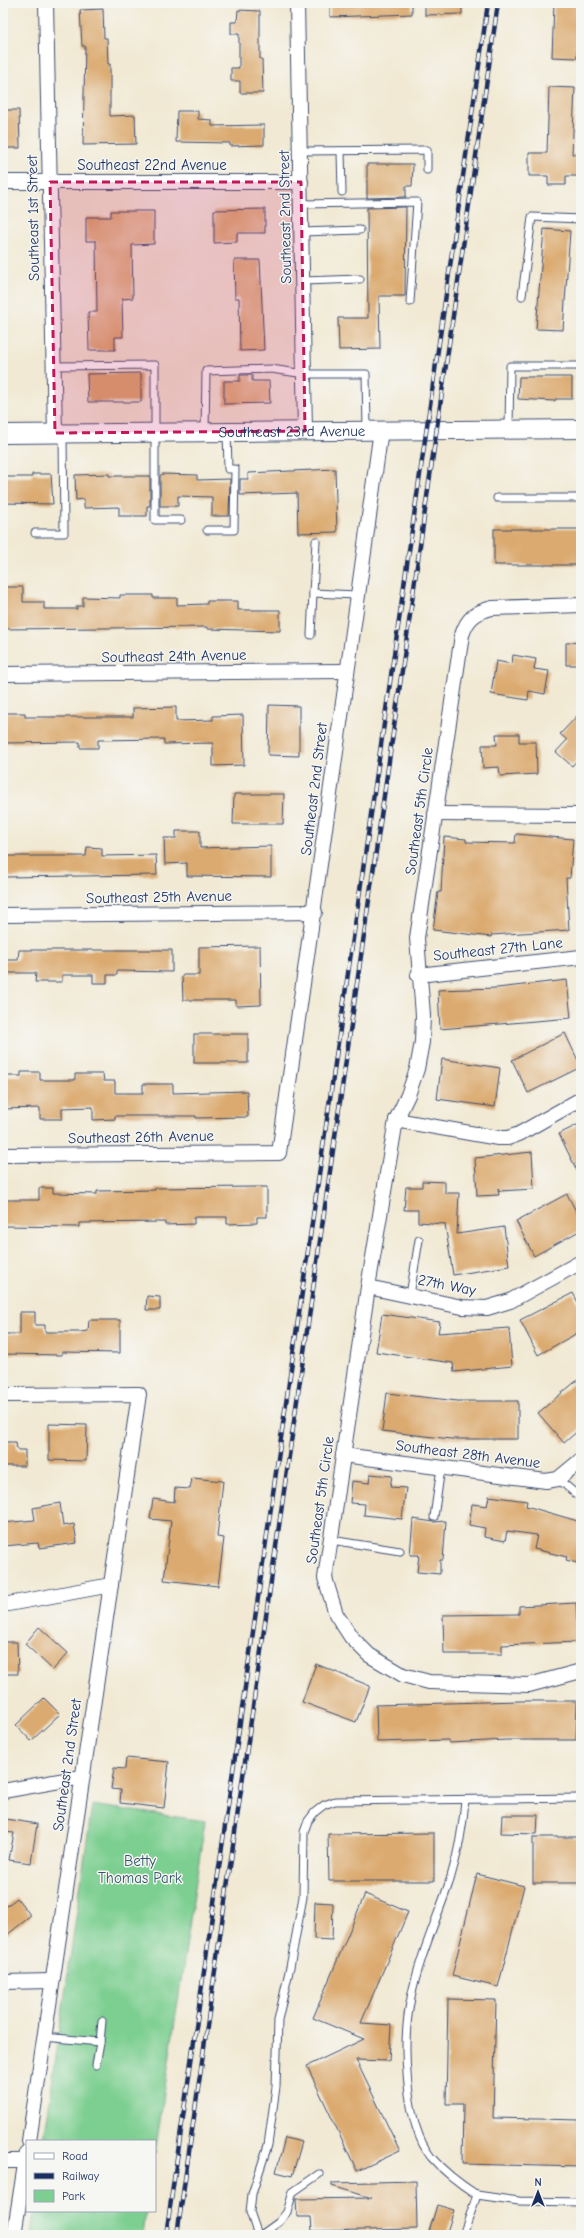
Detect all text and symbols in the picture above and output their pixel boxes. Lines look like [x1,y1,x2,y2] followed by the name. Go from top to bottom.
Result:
[275,149,295,284] street label: Southeast 2nd Street
[23,154,43,281] street label: Southeast 1st Street
[77,156,227,174] street label: Southeast 22nd Avenue
[219,422,366,441] street label: Southeast 23rd Avenue
[101,646,247,666] street label: Southeast 24th Avenue
[297,721,331,856] street label: Southeast 2nd Street
[401,746,437,876] street label: Southeast 5th Circle
[86,887,233,907] street label: Southeast 25th Avenue
[432,933,564,965] street label: Southeast 27th Lane
[68,1127,215,1147] street label: Southeast 26th Avenue
[416,1271,478,1299] street label: 27th Way
[302,1435,338,1565] street label: Southeast 5th Circle
[395,1436,542,1472] street label: Southeast 28th Avenue
[49,1697,85,1832] street label: Southeast 2nd Street
[98,1852,183,1887] park label: Betty Thomas Park
[26,2140,156,2212] legend
[62,2149,88,2163] text: Road
[62,2169,100,2183] text: Railway
[518,2172,558,2212] north arrow
[534,2176,542,2189] text: N
[62,2189,85,2203] text: Park

